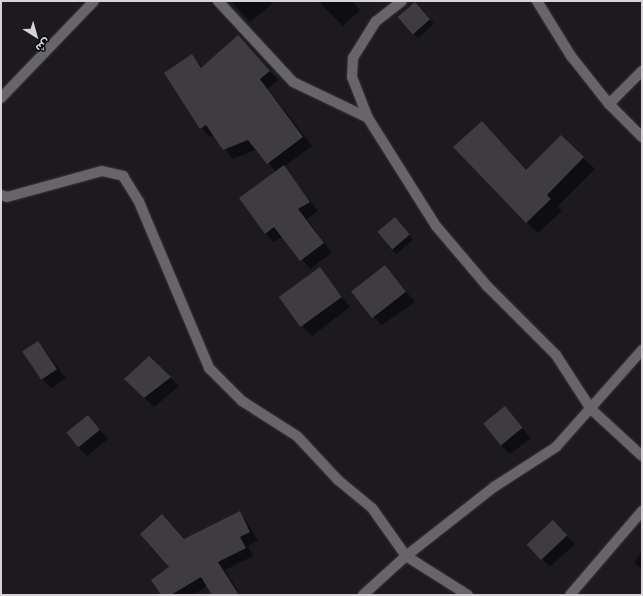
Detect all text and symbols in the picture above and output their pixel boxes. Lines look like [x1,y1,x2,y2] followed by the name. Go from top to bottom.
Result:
[16,16,56,56] north arrow
[32,35,54,57] text: ش

